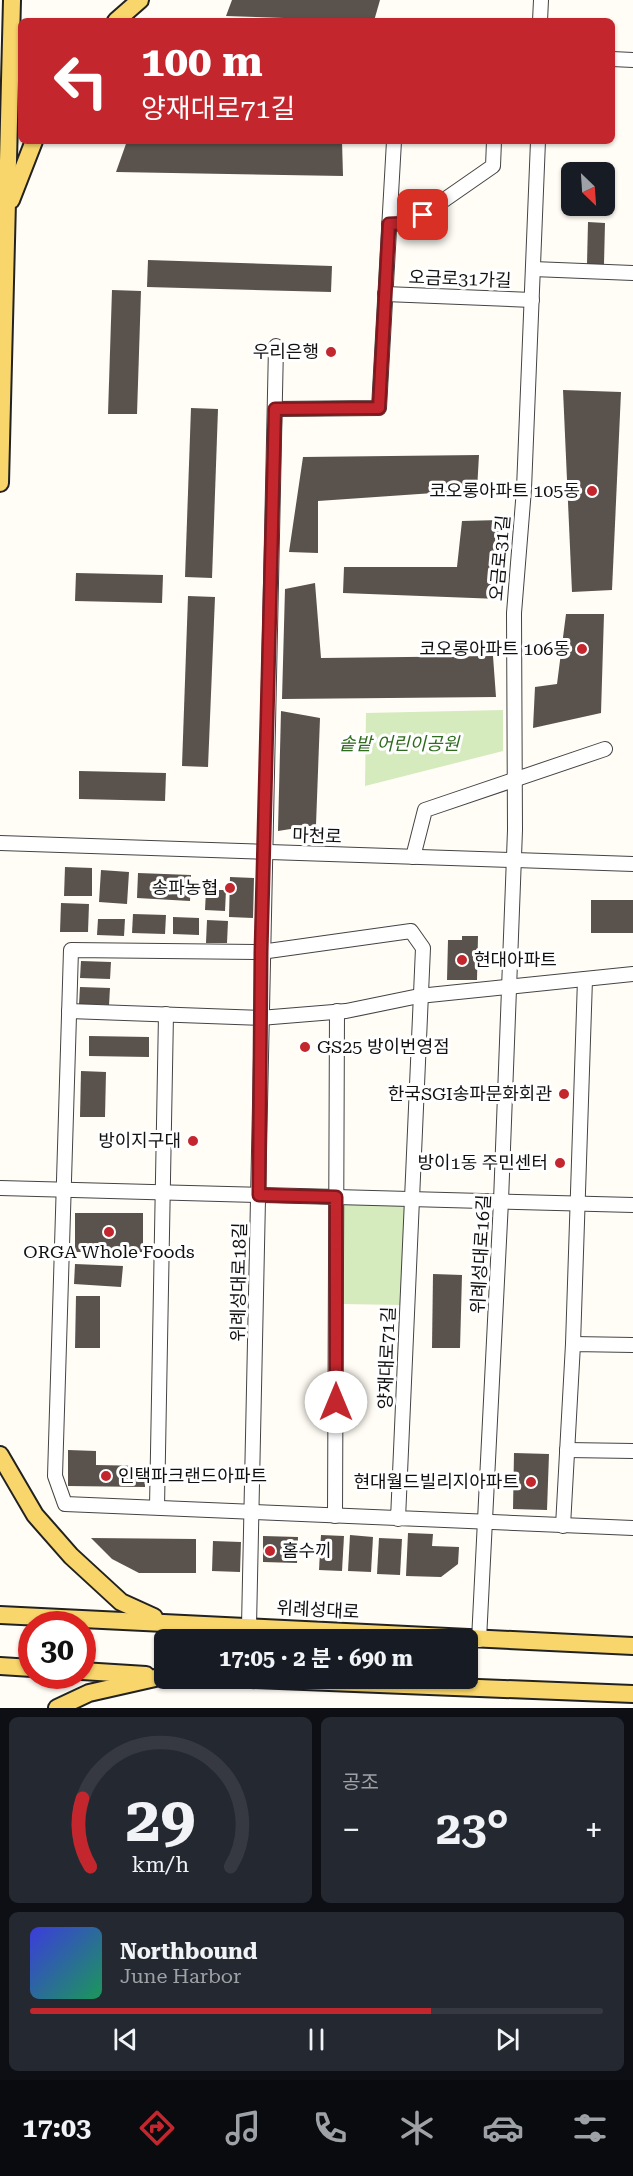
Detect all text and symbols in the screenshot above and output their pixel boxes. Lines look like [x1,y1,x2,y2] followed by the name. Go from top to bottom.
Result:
[141,37,263,86] text: 100 m
[42,42,120,120] icon: left
[141,93,295,125] text: 양재대로71길
[561,162,615,216] north arrow
[561,162,615,216] map controls
[397,189,448,240] pin
[406,198,439,231] icon: arrive
[408,266,512,291] street label: 오금로31가길
[253,341,319,362] place label: 우리은행
[324,345,338,359] marker: 우리은행
[429,480,580,501] place label: 코오롱아파트 105동
[585,484,599,498] marker: 코오롱아파트 105동
[485,514,514,602] street label: 오금로31길
[419,638,570,659] place label: 코오롱아파트 106동
[575,642,589,656] marker: 코오롱아파트 106동
[339,733,461,754] park label: 솥밭 어린이공원
[292,824,342,847] street label: 마천로
[152,877,218,898] place label: 송파농협
[223,881,237,895] marker: 송파농협
[474,949,557,970] place label: 현대아파트
[455,953,469,967] marker: 현대아파트
[317,1036,450,1057] place label: GS25 방이번영점
[298,1040,312,1054] marker: GS25 방이번영점
[388,1083,552,1104] place label: 한국SGI송파문화회관
[557,1087,571,1101] marker: 한국SGI송파문화회관
[98,1130,181,1151] place label: 방이지구대
[186,1134,200,1148] marker: 방이지구대
[417,1152,548,1173] place label: 방이1동 주민센터
[553,1156,567,1170] marker: 방이1동 주민센터
[467,1194,494,1314] street label: 위례성대로16길
[227,1222,250,1342] street label: 위례성대로18길
[102,1225,116,1239] marker: ORGA Whole Foods
[23,1241,195,1262] place label: ORGA Whole Foods
[374,1306,399,1410] street label: 양재대로71길
[304,1370,368,1434] position arrow
[118,1465,267,1486] place label: 인택파크랜드아파트
[99,1469,113,1483] marker: 인택파크랜드아파트
[353,1471,519,1492] place label: 현대월드빌리지아파트
[524,1475,538,1489] marker: 현대월드빌리지아파트
[282,1540,332,1561] place label: 홈수끼
[263,1544,277,1558] marker: 홈수끼
[276,1597,360,1622] street label: 위례성대로
[18,1611,96,1689] speed limit sign: 30
[219,1646,413,1671] text: 17:05 · 2 분 · 690 m
[342,1770,379,1794] text: 공조
[126,1783,195,1856] text: 29
[436,1802,509,1855] text: 23°
[342,1810,360,1849] text: −
[585,1810,603,1849] text: +
[132,1852,189,1877] text: km/h
[120,1939,258,1964] text: Northbound
[120,1964,241,1988] text: June Harbor
[109,2023,142,2056] icon: previous
[300,2023,333,2056] icon: pause
[491,2023,524,2056] icon: next
[136,2107,178,2149] icon: directions
[222,2107,264,2149] icon: music
[309,2107,351,2149] icon: phone
[396,2107,438,2149] icon: climate
[482,2107,524,2149] icon: car
[569,2107,611,2149] icon: filters
[22,2112,91,2144] text: 17:03

